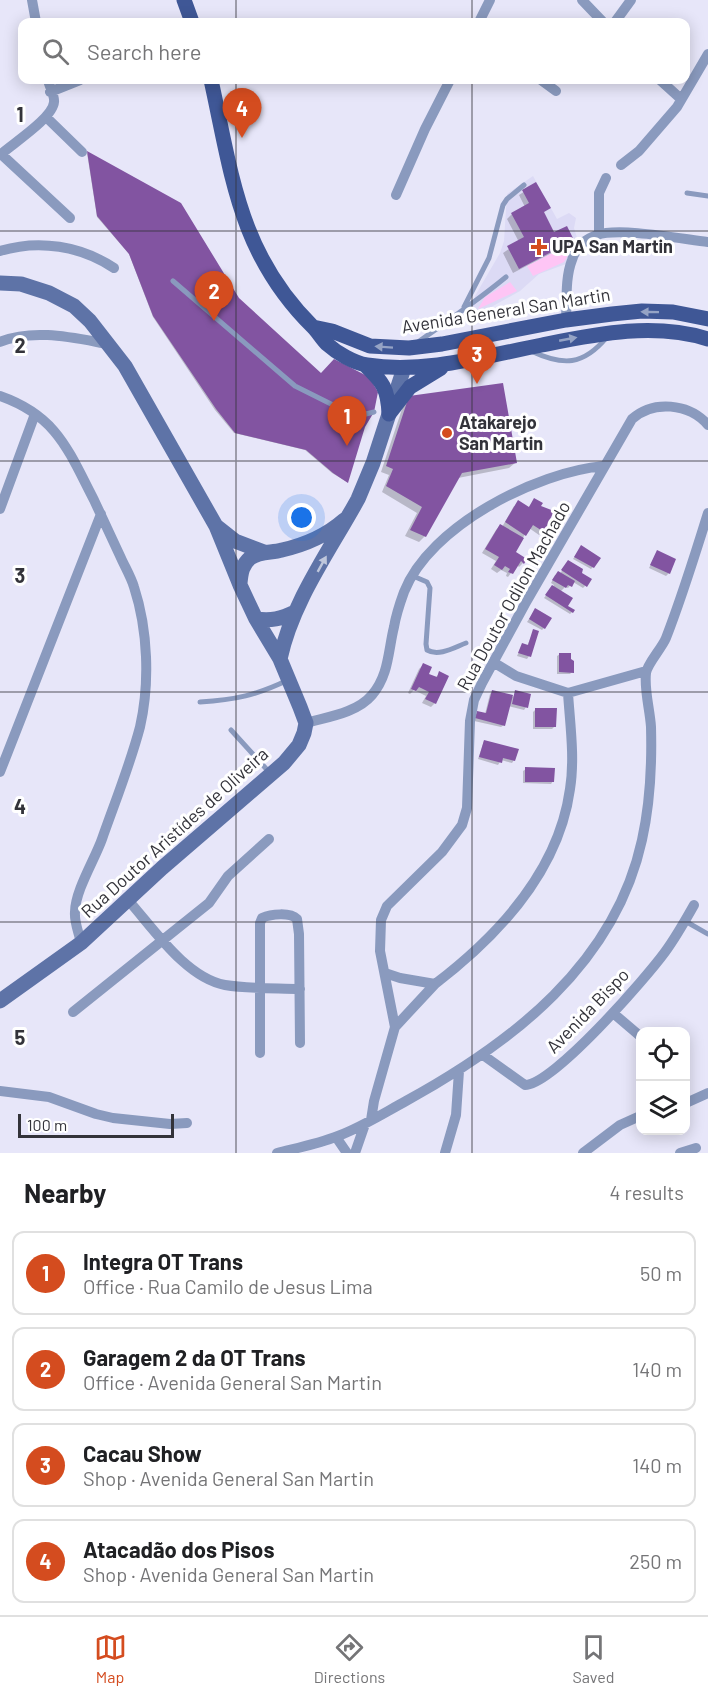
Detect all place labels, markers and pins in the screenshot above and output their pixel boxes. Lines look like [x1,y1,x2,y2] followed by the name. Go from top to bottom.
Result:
[222,88,262,138] pin: 4
[552,235,673,257] place label: UPA San Martin
[530,238,548,256] marker: UPA San Martin
[194,272,234,321] pin: 2
[458,334,496,384] pin: 3
[328,396,366,446] pin: 1
[459,411,543,454] place label: Atakarejo San Martin
[440,426,454,440] marker: Atakarejo San Martin

